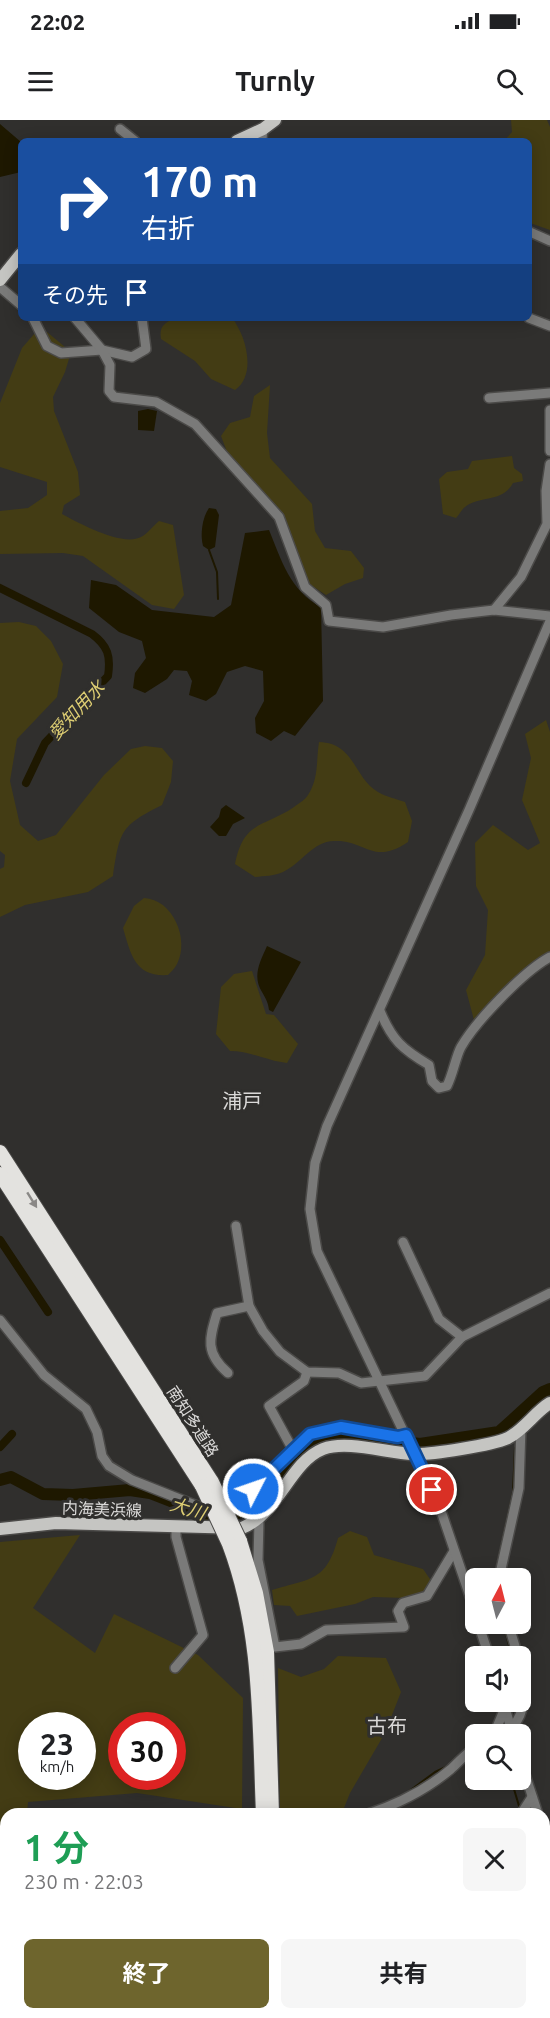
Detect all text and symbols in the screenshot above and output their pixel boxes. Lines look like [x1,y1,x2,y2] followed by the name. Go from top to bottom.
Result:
[30,9,85,34] text: 22:02
[24,65,57,98] icon: menu
[493,65,526,98] icon: search
[235,66,315,96] text: Turnly
[141,158,258,205] text: 170 m
[42,162,120,240] icon: right
[141,213,195,243] text: 右折
[120,276,153,309] icon: arrive
[42,282,108,307] text: その先
[44,675,109,743] water label: 愛知用水
[222,1089,262,1112] district label: 浦戸
[27,1192,38,1209] one-way arrow
[164,1383,222,1459] street label: 南知多道路
[221,1457,285,1521] position arrow
[406,1464,457,1515] pin
[415,1473,448,1506] icon: arrive
[168,1493,210,1523] water label: 大川
[62,1499,142,1519] street label: 内海美浜線
[465,1568,531,1634] north arrow
[465,1568,531,1790] map controls
[465,1646,531,1712] button: sound
[108,1712,186,1790] speed limit sign: 30
[367,1714,407,1737] district label: 古布
[465,1724,531,1790] button: search
[40,1727,74,1761] text: 23
[40,1758,74,1775] text: km/h
[24,1827,89,1868] text: 1 分
[463,1828,526,1891] button: close
[24,1870,144,1893] text: 230 m · 22:03
[24,1939,269,2008] button: 終了
[281,1939,526,2008] button: 共有

